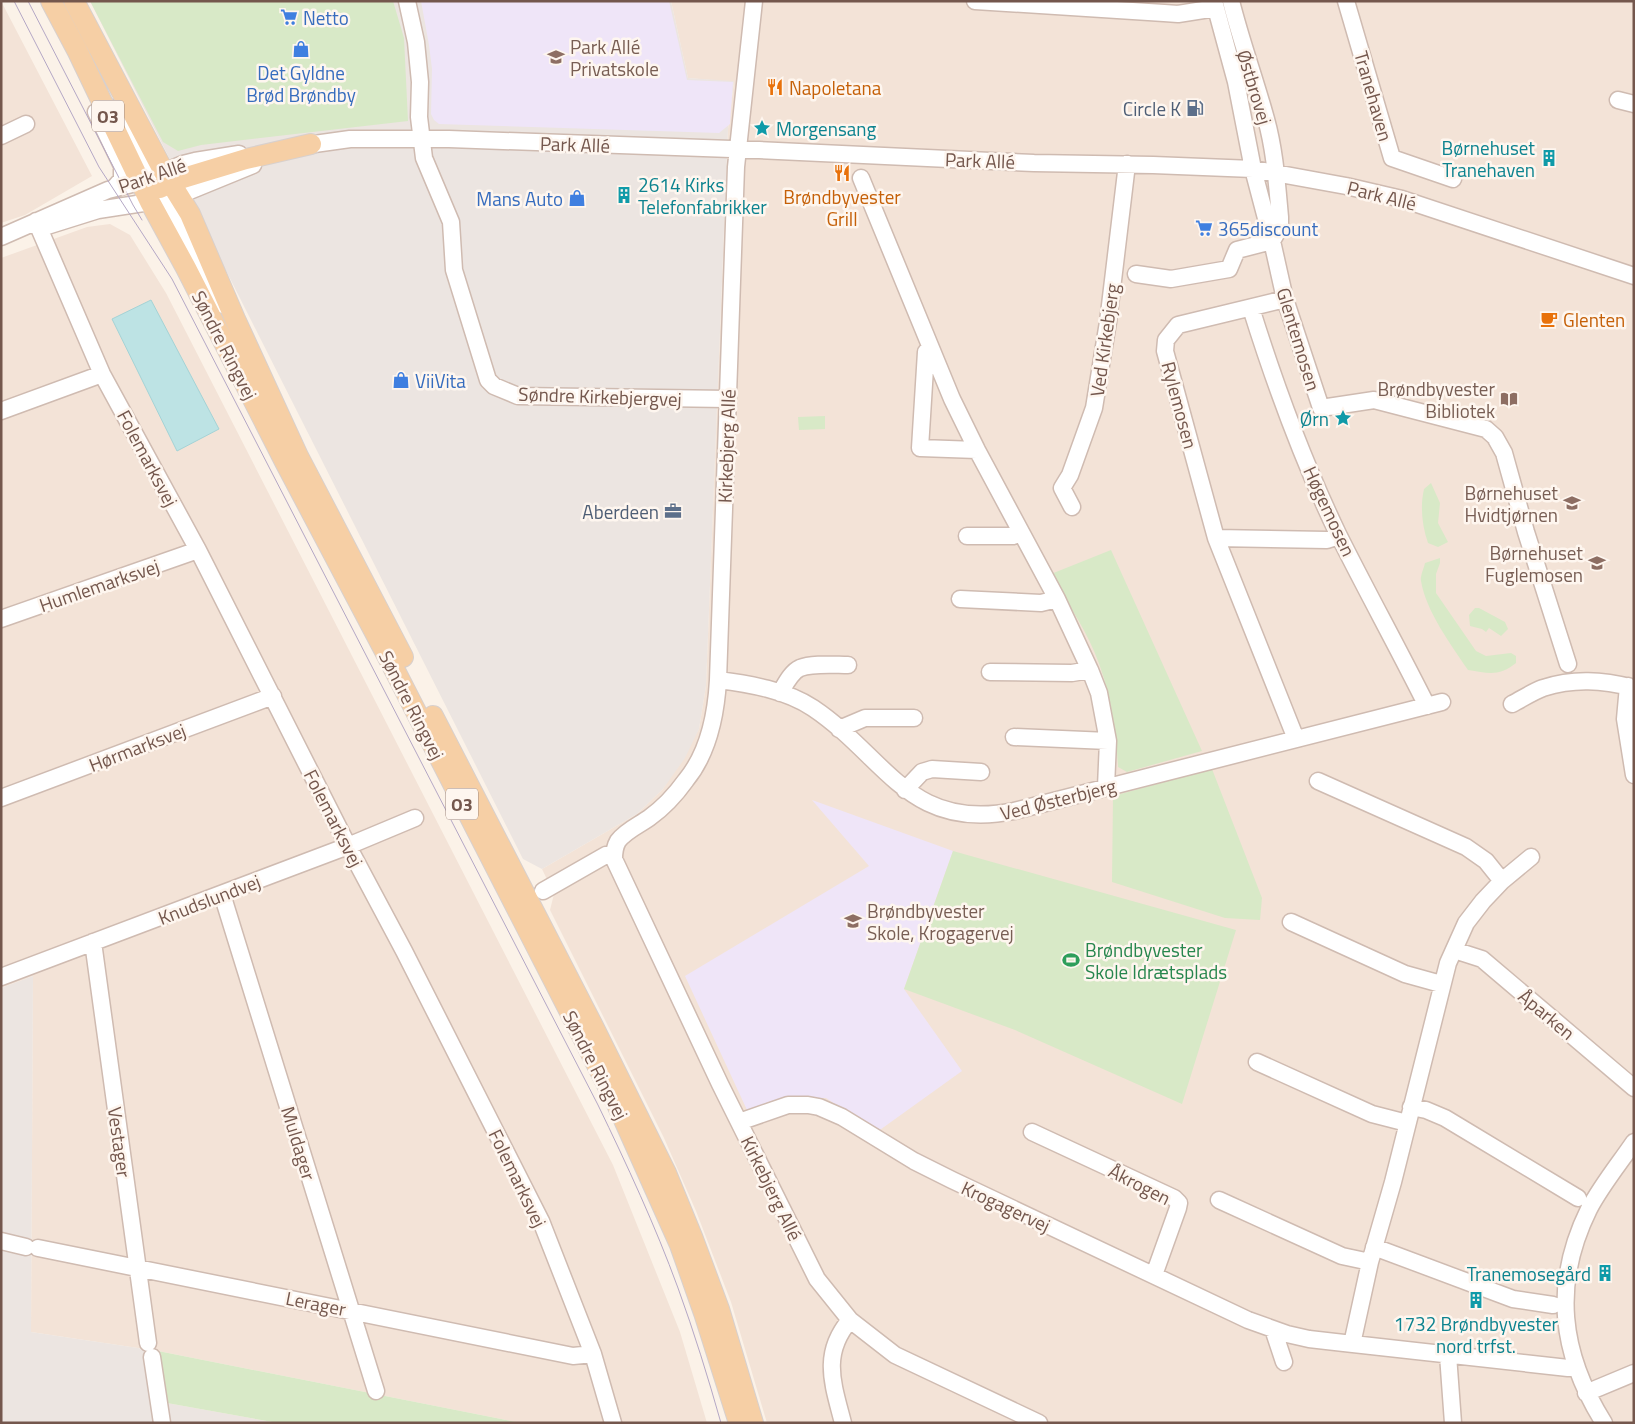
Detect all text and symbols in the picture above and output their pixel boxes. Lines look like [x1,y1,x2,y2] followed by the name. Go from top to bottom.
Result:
[303,3,349,32] place label: Netto
[279,7,299,27] supermarket icon: Netto
[570,32,659,83] place label: Park Allé Privatskole
[291,39,311,59] shop icon: Det Gyldne Brød Brøndby
[1230,46,1280,128] street label: Østbrovej
[546,47,566,67] school or university icon: Park Allé Privatskole
[1347,47,1401,145] street label: Tranehaven
[246,58,356,109] place label: Det Gyldne Brød Brøndby
[789,73,882,102] place label: Napoletana
[765,77,785,97] restaurant icon: Napoletana
[1123,94,1181,123] place label: Circle K
[1185,98,1205,118] fuel station icon: Circle K
[92,100,124,132] road number: O3
[776,114,876,143] place label: Morgensang
[752,118,772,138] place icon: Morgensang
[539,128,611,160] street label: Park Allé
[1442,133,1535,184] place label: Børnehuset Tranehaven
[944,144,1016,176] street label: Park Allé
[1539,148,1559,168] building icon: Børnehuset Tranehaven
[114,150,190,200] street label: Park Allé
[832,163,852,183] restaurant icon: Brøndbyvester Grill
[638,170,767,221] place label: 2614 Kirks Telefonfabrikker
[1344,172,1420,218] street label: Park Allé
[783,182,901,233] place label: Brøndbyvester Grill
[476,184,563,213] place label: Mans Auto
[614,185,634,205] building icon: 2614 Kirks Telefonfabrikker
[567,188,587,208] shop icon: Mans Auto
[1218,214,1318,243] place label: 365discount
[1194,218,1214,238] supermarket icon: 365discount
[1082,281,1126,399] street label: Ved Kirkebjerg
[1270,284,1328,394] street label: Glentemosen
[185,285,265,405] street label: Søndre Ringvej
[1563,305,1625,334] place label: Glenten
[1539,309,1559,329] cafe icon: Glenten
[1154,358,1206,452] street label: Rylemosen
[415,366,466,395] place label: ViiVita
[391,370,411,390] shop icon: ViiVita
[1377,374,1495,425] place label: Brøndbyvester Bibliotek
[518,379,682,413] street label: Søndre Kirkebjergvej
[710,389,742,503] street label: Kirkebjerg Allé
[1499,389,1519,409] library icon: Brøndbyvester Bibliotek
[110,404,186,512] street label: Folemarksvej
[1300,404,1329,433] place label: Ørn
[1333,408,1353,428] place icon: Ørn
[1296,461,1364,561] street label: Høgemosen
[1464,478,1558,529] place label: Børnehuset Hvidtjørnen
[1562,493,1582,513] school or university icon: Børnehuset Hvidtjørnen
[582,497,659,526] place label: Aberdeen
[663,501,683,521] office icon: Aberdeen
[1485,538,1583,589] place label: Børnehuset Fuglemosen
[35,551,163,619] street label: Humlemarksvej
[1587,553,1607,573] school or university icon: Børnehuset Fuglemosen
[372,645,452,765] street label: Søndre Ringvej
[84,715,190,779] street label: Hørmarksvej
[297,764,371,872] street label: Folemarksvej
[997,771,1119,827] street label: Ved Østerbjerg
[446,789,478,820] road number: O3
[154,866,264,932] street label: Knudslundvej
[867,896,1014,947] place label: Brøndbyvester Skole, Krogagervej
[843,911,863,931] school or university icon: Brøndbyvester Skole, Krogagervej
[1085,935,1227,986] place label: Brøndbyvester Skole Idrætsplads
[1061,950,1081,970] sports icon: Brøndbyvester Skole Idrætsplads
[1512,982,1582,1046] street label: Åparken
[556,1005,636,1125] street label: Søndre Ringvej
[274,1102,324,1184] street label: Muldager
[101,1105,139,1180] street label: Vestager
[482,1124,554,1232] street label: Folemarksvej
[734,1130,810,1246] street label: Kirkebjerg Allé
[1104,1156,1176,1212] street label: Åkrogen
[957,1173,1055,1239] street label: Krogagervej
[1467,1259,1591,1288] place label: Tranemosegård
[1595,1263,1615,1283] building icon: Tranemosegård
[283,1283,349,1323] street label: Lerager
[1466,1290,1486,1310] building icon: 1732 Brøndbyvester nord trfst.
[1394,1309,1559,1360] place label: 1732 Brøndbyvester nord trfst.

